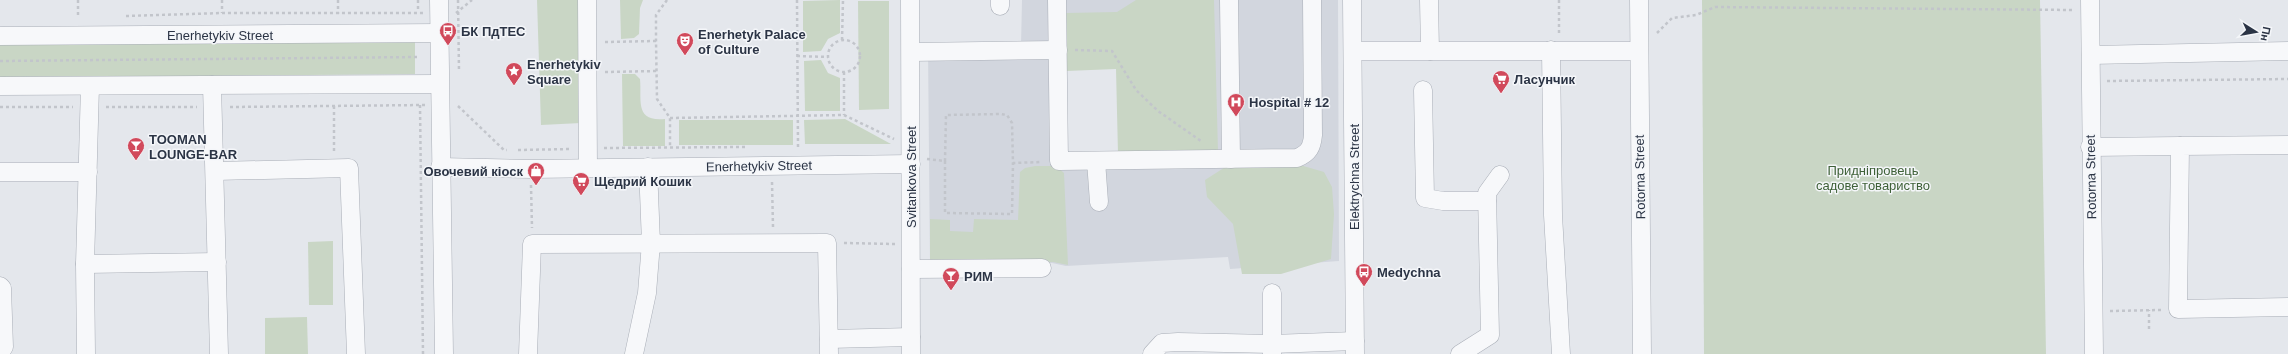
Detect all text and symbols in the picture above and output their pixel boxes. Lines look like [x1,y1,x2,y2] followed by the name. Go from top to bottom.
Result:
[2236,12,2276,52] north arrow
[438,21,458,46] bus stop icon: БК ПдТЕC
[461,24,526,39] place label: БК ПдТЕC
[2259,26,2273,42] text: Пн
[698,27,806,57] place label: Enerhetyk Palace of Culture
[167,28,273,43] street label: Enerhetykiv Street
[675,31,695,56] theatre icon: Enerhetyk Palace of Culture
[527,57,601,87] place label: Enerhetykiv Square
[504,61,524,86] place icon: Enerhetykiv Square
[1491,69,1511,94] supermarket icon: Ласунчик
[1514,72,1576,87] place label: Ласунчик
[1226,92,1246,117] hospital icon: Hospital # 12
[1249,95,1329,110] place label: Hospital # 12
[1347,124,1362,230] street label: Elektrychna Street
[904,126,919,228] street label: Svitankova Street
[149,132,238,162] place label: TOOMAN LOUNGE-BAR
[1632,134,1648,219] street label: Rotorna Street
[2083,134,2099,219] street label: Rotorna Street
[126,136,146,161] bar icon: TOOMAN LOUNGE-BAR
[706,158,813,174] street label: Enerhetykiv Street
[526,161,546,186] shop icon: Овочевий кіоск
[1816,163,1930,193] park label: Придніпровець садове товариство
[423,164,523,179] place label: Овочевий кіоск
[571,171,591,196] supermarket icon: Щедрий Кошик
[594,174,692,189] place label: Щедрий Кошик
[1354,262,1374,287] bus stop icon: Medychna
[1377,265,1441,280] place label: Medychna
[941,266,961,291] bar icon: РИМ
[964,269,993,284] place label: РИМ

